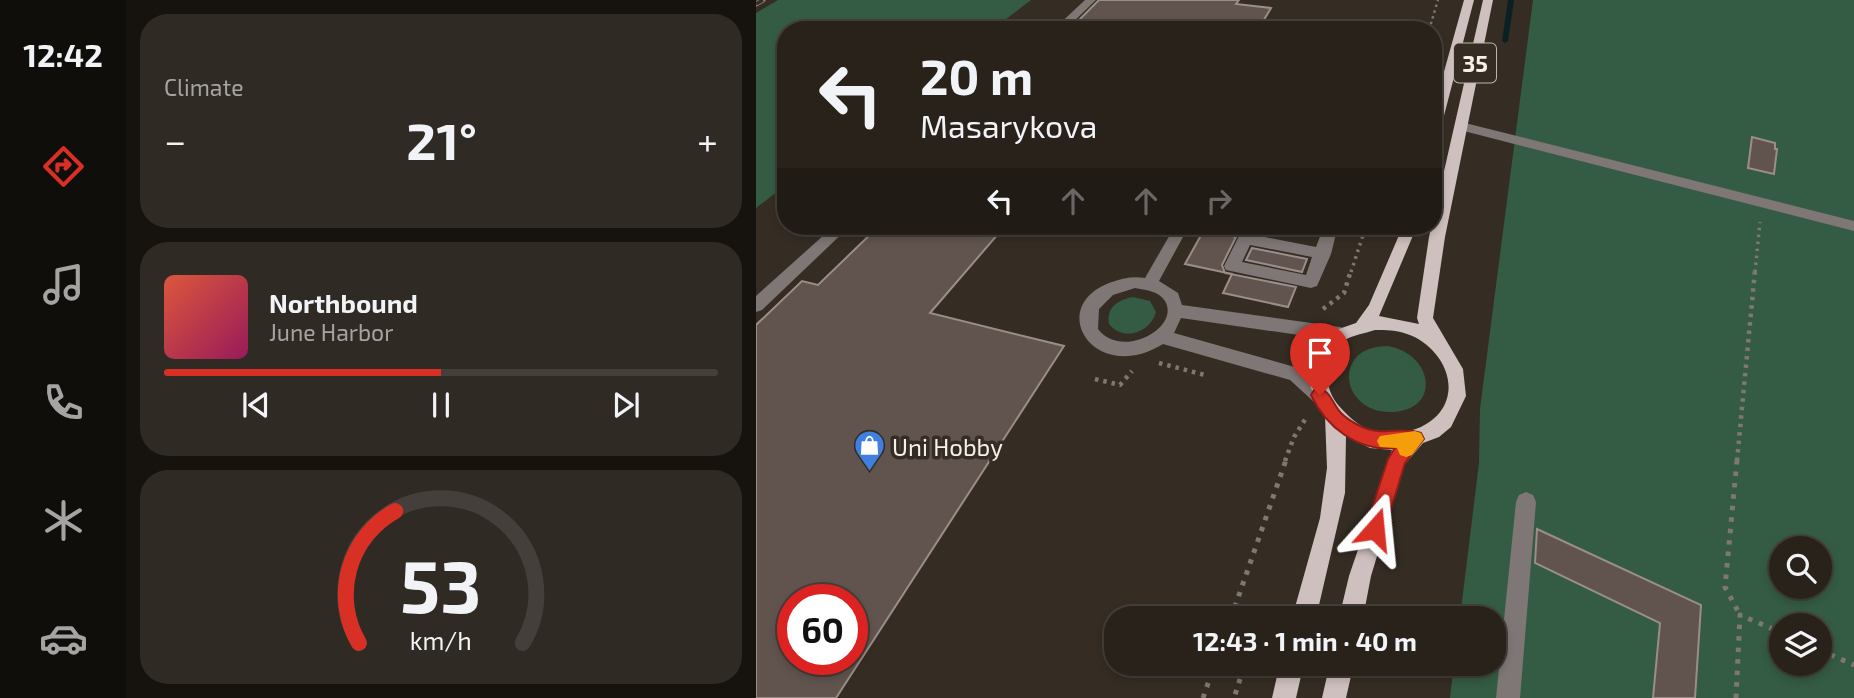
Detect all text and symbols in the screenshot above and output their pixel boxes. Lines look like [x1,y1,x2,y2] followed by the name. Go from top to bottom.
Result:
[23,35,103,73] text: 12:42
[1454,44,1496,82] road number: 35
[920,46,1033,105] text: 20 m
[805,49,896,140] icon: left
[164,73,244,101] text: Climate
[920,106,1097,144] text: Masarykova
[406,108,477,170] text: 21°
[164,117,186,163] text: −
[697,117,718,163] text: +
[39,142,88,191] icon: directions
[981,182,1019,220] icon: left
[1054,182,1092,220] icon: ahead
[1127,182,1165,220] icon: ahead
[1200,182,1238,220] icon: right
[39,260,88,309] icon: music
[269,287,418,318] text: Northbound
[269,318,393,346] text: June Harbor
[1290,323,1350,395] pin
[1301,334,1339,372] icon: arrive
[39,378,88,427] icon: phone
[237,386,275,424] icon: previous
[422,386,460,424] icon: pause
[607,386,645,424] icon: next
[852,429,886,473] shop icon: Uni Hobby
[892,432,1003,461] place label: Uni Hobby
[1338,492,1412,566] position arrow
[39,496,88,545] icon: climate
[1769,536,1832,676] map controls
[1769,536,1832,599] button: search
[400,540,482,628] text: 53
[777,584,868,675] speed limit sign: 60
[1769,613,1832,676] button: layers
[39,614,88,663] icon: car
[410,625,472,655] text: km/h
[1193,625,1417,656] text: 12:43 · 1 min · 40 m

